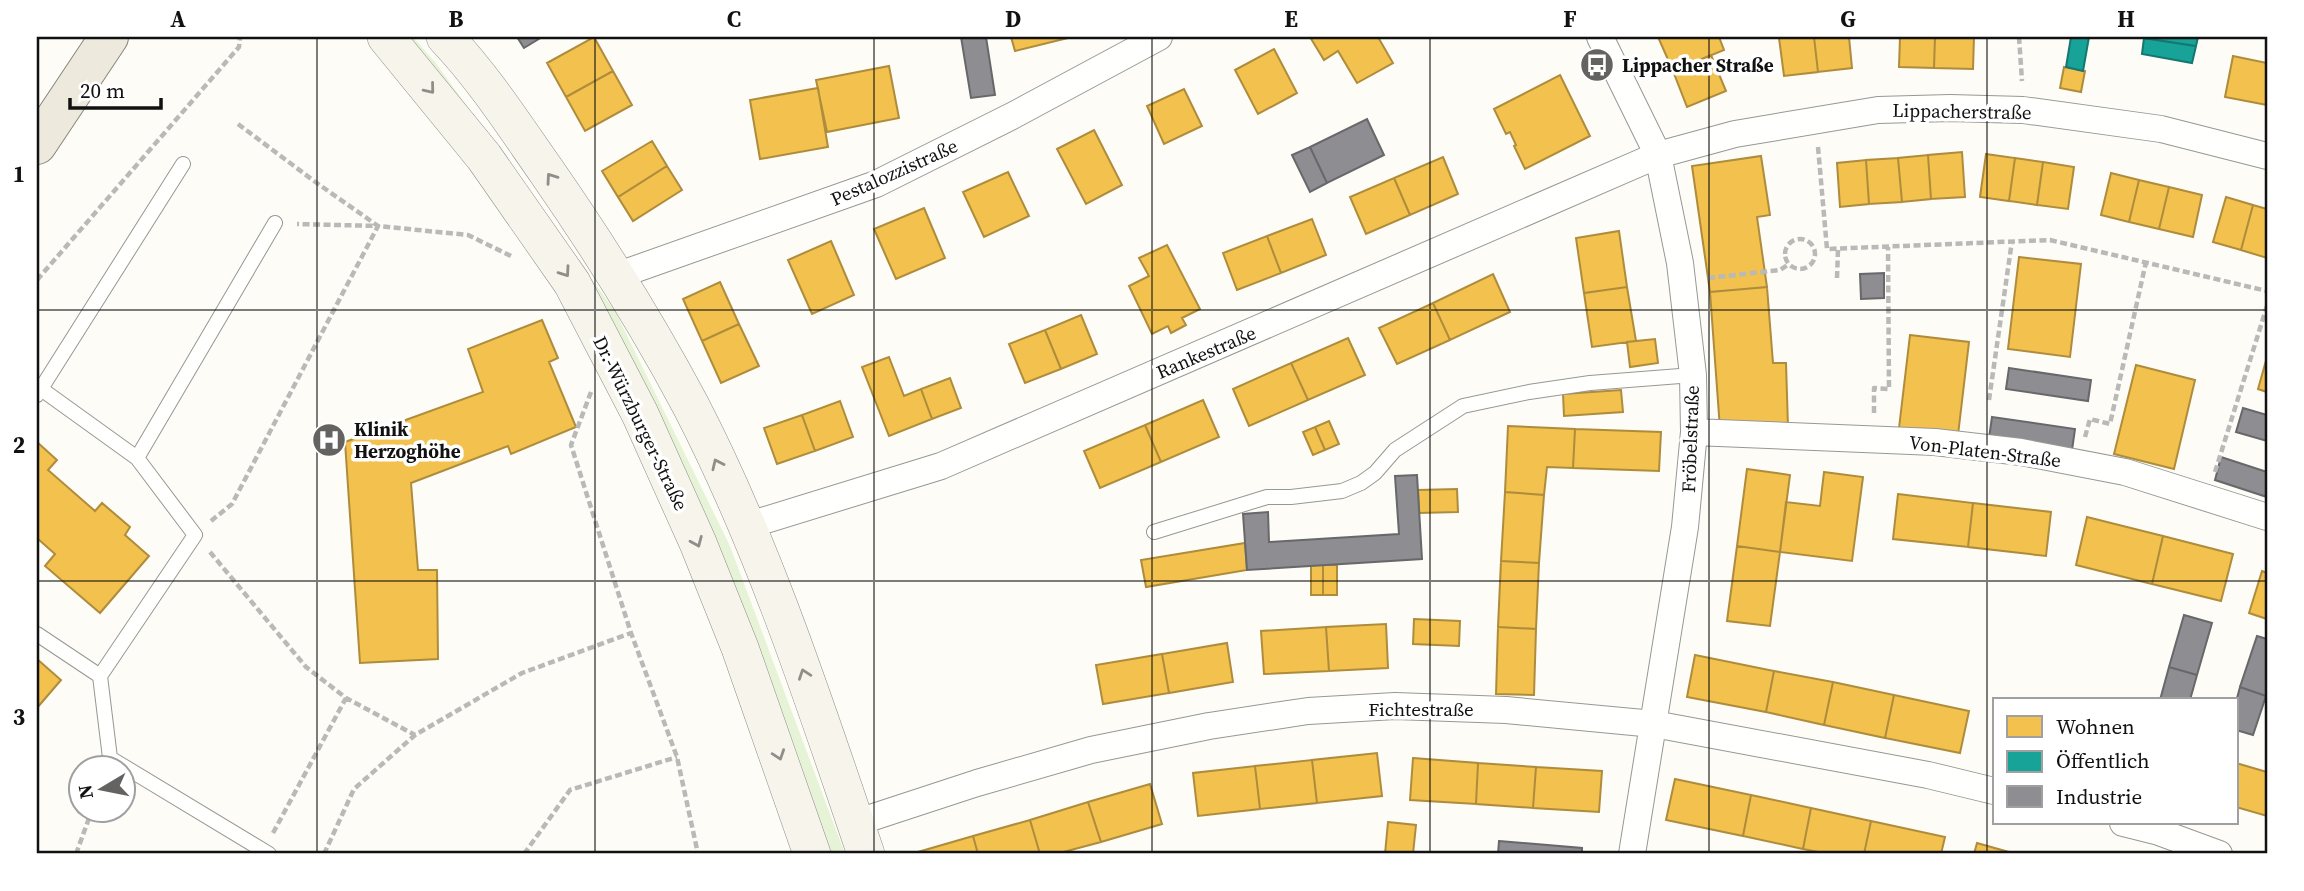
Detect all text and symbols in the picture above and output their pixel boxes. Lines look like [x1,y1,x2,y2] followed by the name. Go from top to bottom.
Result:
[170,3,186,35] text: A
[449,3,464,35] text: B
[727,3,741,35] text: C
[1005,3,1021,35] text: D
[1284,3,1298,35] text: E
[1563,3,1577,35] text: F
[1840,3,1856,35] text: G
[2117,3,2135,35] text: H
[1578,46,1616,84] bus stop icon: Lippacher Straße
[1622,52,1774,78] place label: Lippacher Straße
[70,66,161,110] scale bar
[80,76,125,105] text: 20 m
[422,81,434,94] one-way arrow
[1892,97,2032,125] street label: Lippacherstraße
[826,132,962,212] street label: Pestalozzistraße
[13,158,25,190] text: 1
[547,173,559,186] one-way arrow
[557,264,569,277] one-way arrow
[1152,319,1260,385] street label: Rankestraße
[587,331,695,515] street label: Dr.-Würzburger-Straße
[1675,385,1705,493] street label: Fröbelstraße
[354,416,461,464] place label: Klinik Herzoghöhe
[310,421,348,459] hospital icon: Klinik Herzoghöhe
[13,429,25,461] text: 2
[1907,429,2063,473] street label: Von-Platen-Straße
[712,458,726,471] one-way arrow
[689,535,703,547] one-way arrow
[798,668,812,680] one-way arrow
[1368,696,1474,722] street label: Fichtestraße
[1993,698,2238,824] legend
[13,701,25,733] text: 3
[2056,712,2135,741] text: Wohnen
[2056,746,2150,775] text: Öffentlich
[770,748,785,760] one-way arrow
[66,754,136,824] north arrow
[2056,782,2142,811] text: Industrie
[71,783,99,801] text: N

